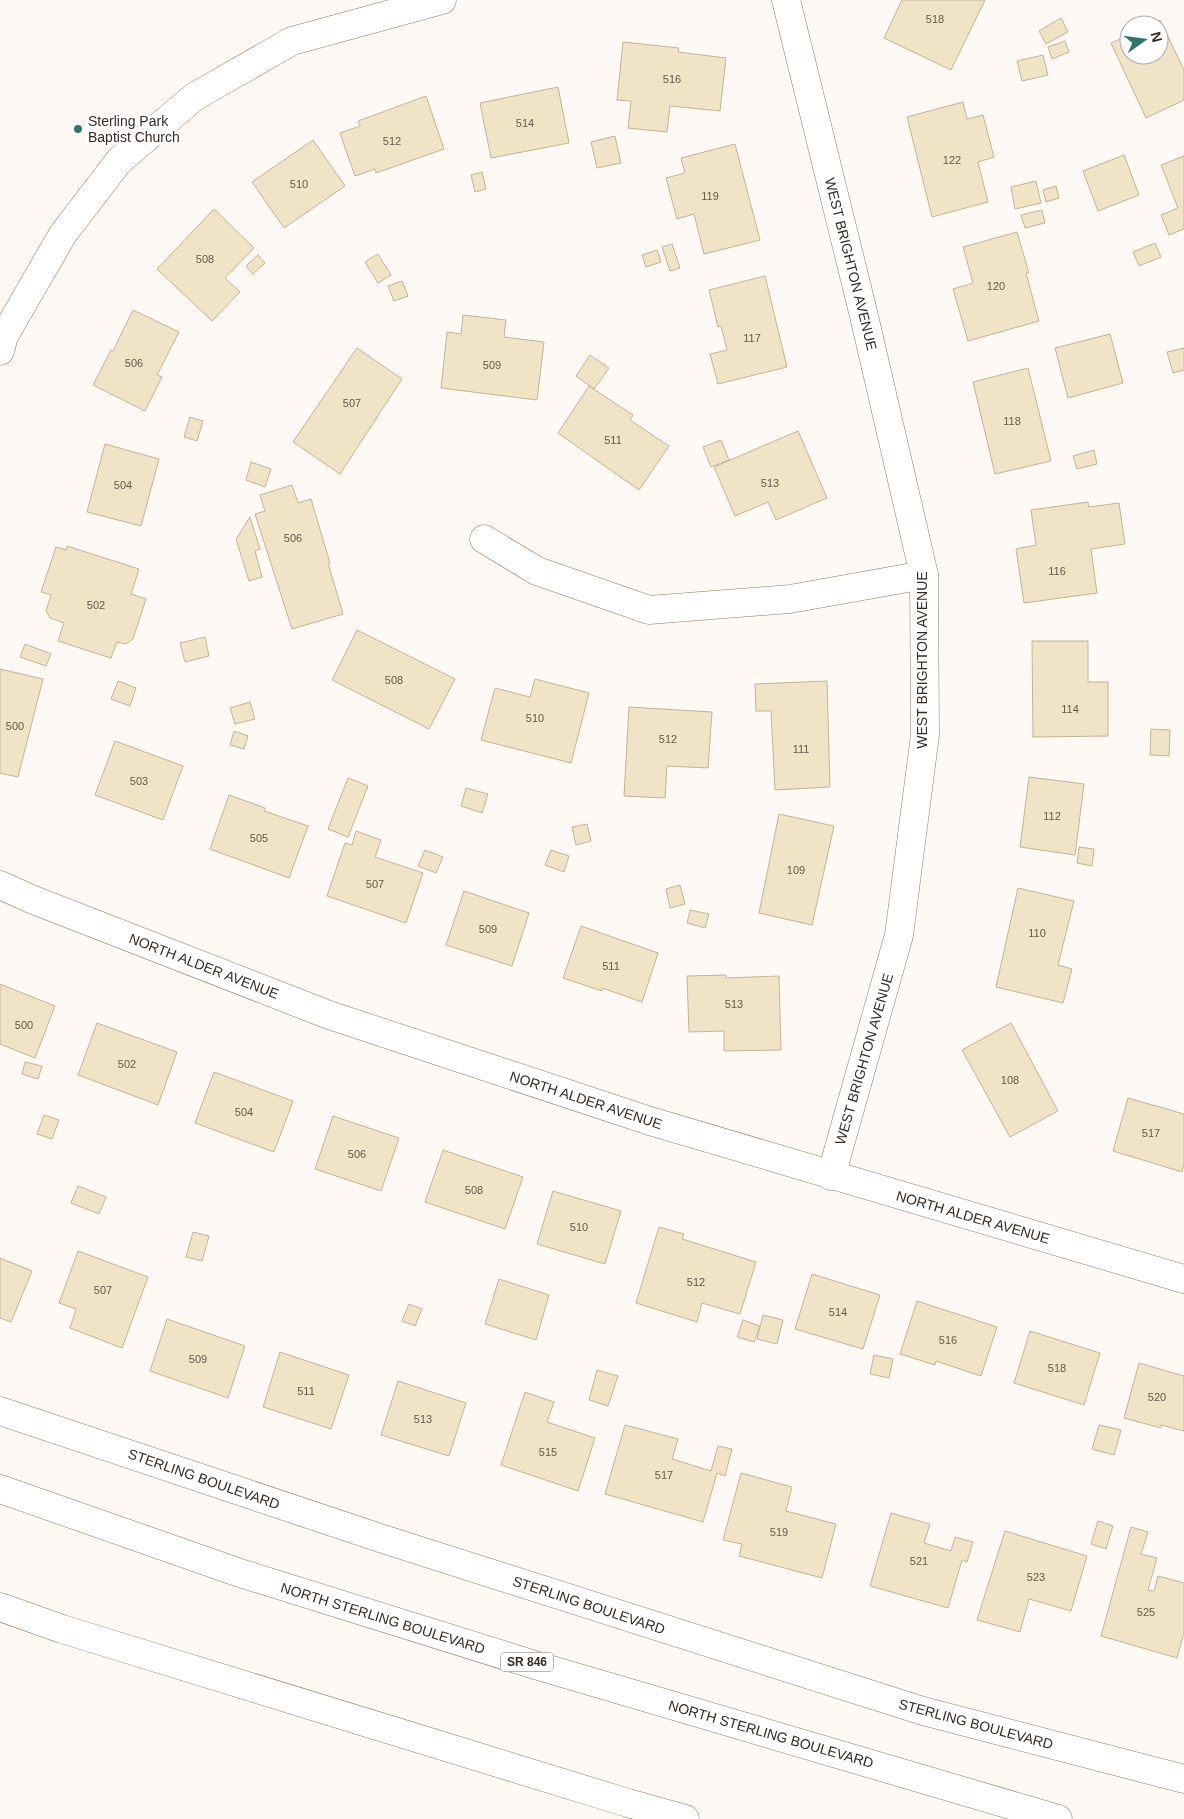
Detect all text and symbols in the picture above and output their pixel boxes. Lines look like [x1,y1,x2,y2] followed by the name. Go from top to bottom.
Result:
[926,13,944,25] house number: 518
[1119,15,1169,65] north arrow
[1148,30,1166,44] text: N
[663,73,681,85] house number: 516
[88,113,180,145] place label: Sterling Park Baptist Church
[516,117,534,129] house number: 514
[72,123,84,135] marker: Sterling Park Baptist Church
[383,135,401,147] house number: 512
[943,154,961,166] house number: 122
[822,176,880,352] street label: WEST BRIGHTON AVENUE
[290,178,308,190] house number: 510
[701,190,719,202] house number: 119
[196,253,214,265] house number: 508
[987,280,1005,292] house number: 120
[743,332,761,344] house number: 117
[125,357,143,369] house number: 506
[483,359,501,371] house number: 509
[343,397,361,409] house number: 507
[1003,415,1021,427] house number: 118
[604,434,622,446] house number: 511
[761,477,779,489] house number: 513
[114,479,132,491] house number: 504
[284,532,302,544] house number: 506
[1048,565,1066,577] house number: 116
[914,571,930,749] street label: WEST BRIGHTON AVENUE
[87,599,105,611] house number: 502
[385,674,403,686] house number: 508
[1061,703,1079,715] house number: 114
[526,712,544,724] house number: 510
[6,720,24,732] house number: 500
[659,733,677,745] house number: 512
[793,743,809,755] house number: 111
[130,775,148,787] house number: 503
[1043,810,1061,822] house number: 112
[250,832,268,844] house number: 505
[787,864,805,876] house number: 109
[366,878,384,890] house number: 507
[479,923,497,935] house number: 509
[1028,927,1046,939] house number: 110
[127,930,281,1002] street label: NORTH ALDER AVENUE
[602,960,620,972] house number: 511
[832,972,896,1146] street label: WEST BRIGHTON AVENUE
[725,998,743,1010] house number: 513
[15,1019,33,1031] house number: 500
[118,1058,136,1070] house number: 502
[508,1068,664,1132] street label: NORTH ALDER AVENUE
[1001,1074,1019,1086] house number: 108
[235,1106,253,1118] house number: 504
[1142,1127,1160,1139] house number: 517
[348,1148,366,1160] house number: 506
[465,1184,483,1196] house number: 508
[894,1187,1052,1247] street label: NORTH ALDER AVENUE
[570,1221,588,1233] house number: 510
[687,1276,705,1288] house number: 512
[94,1284,112,1296] house number: 507
[829,1306,847,1318] house number: 514
[939,1334,957,1346] house number: 516
[189,1353,207,1365] house number: 509
[1048,1362,1066,1374] house number: 518
[297,1385,315,1397] house number: 511
[1148,1391,1166,1403] house number: 520
[414,1413,432,1425] house number: 513
[126,1446,282,1512] street label: STERLING BOULEVARD
[539,1446,557,1458] house number: 515
[655,1469,673,1481] house number: 517
[770,1526,788,1538] house number: 519
[910,1555,928,1567] house number: 521
[1027,1571,1045,1583] house number: 523
[511,1573,667,1637] street label: STERLING BOULEVARD
[279,1579,487,1657] street label: NORTH STERLING BOULEVARD
[1137,1606,1155,1618] house number: 525
[501,1652,553,1671] road number: SR 846
[897,1696,1055,1752] street label: STERLING BOULEVARD
[667,1697,875,1771] street label: NORTH STERLING BOULEVARD

